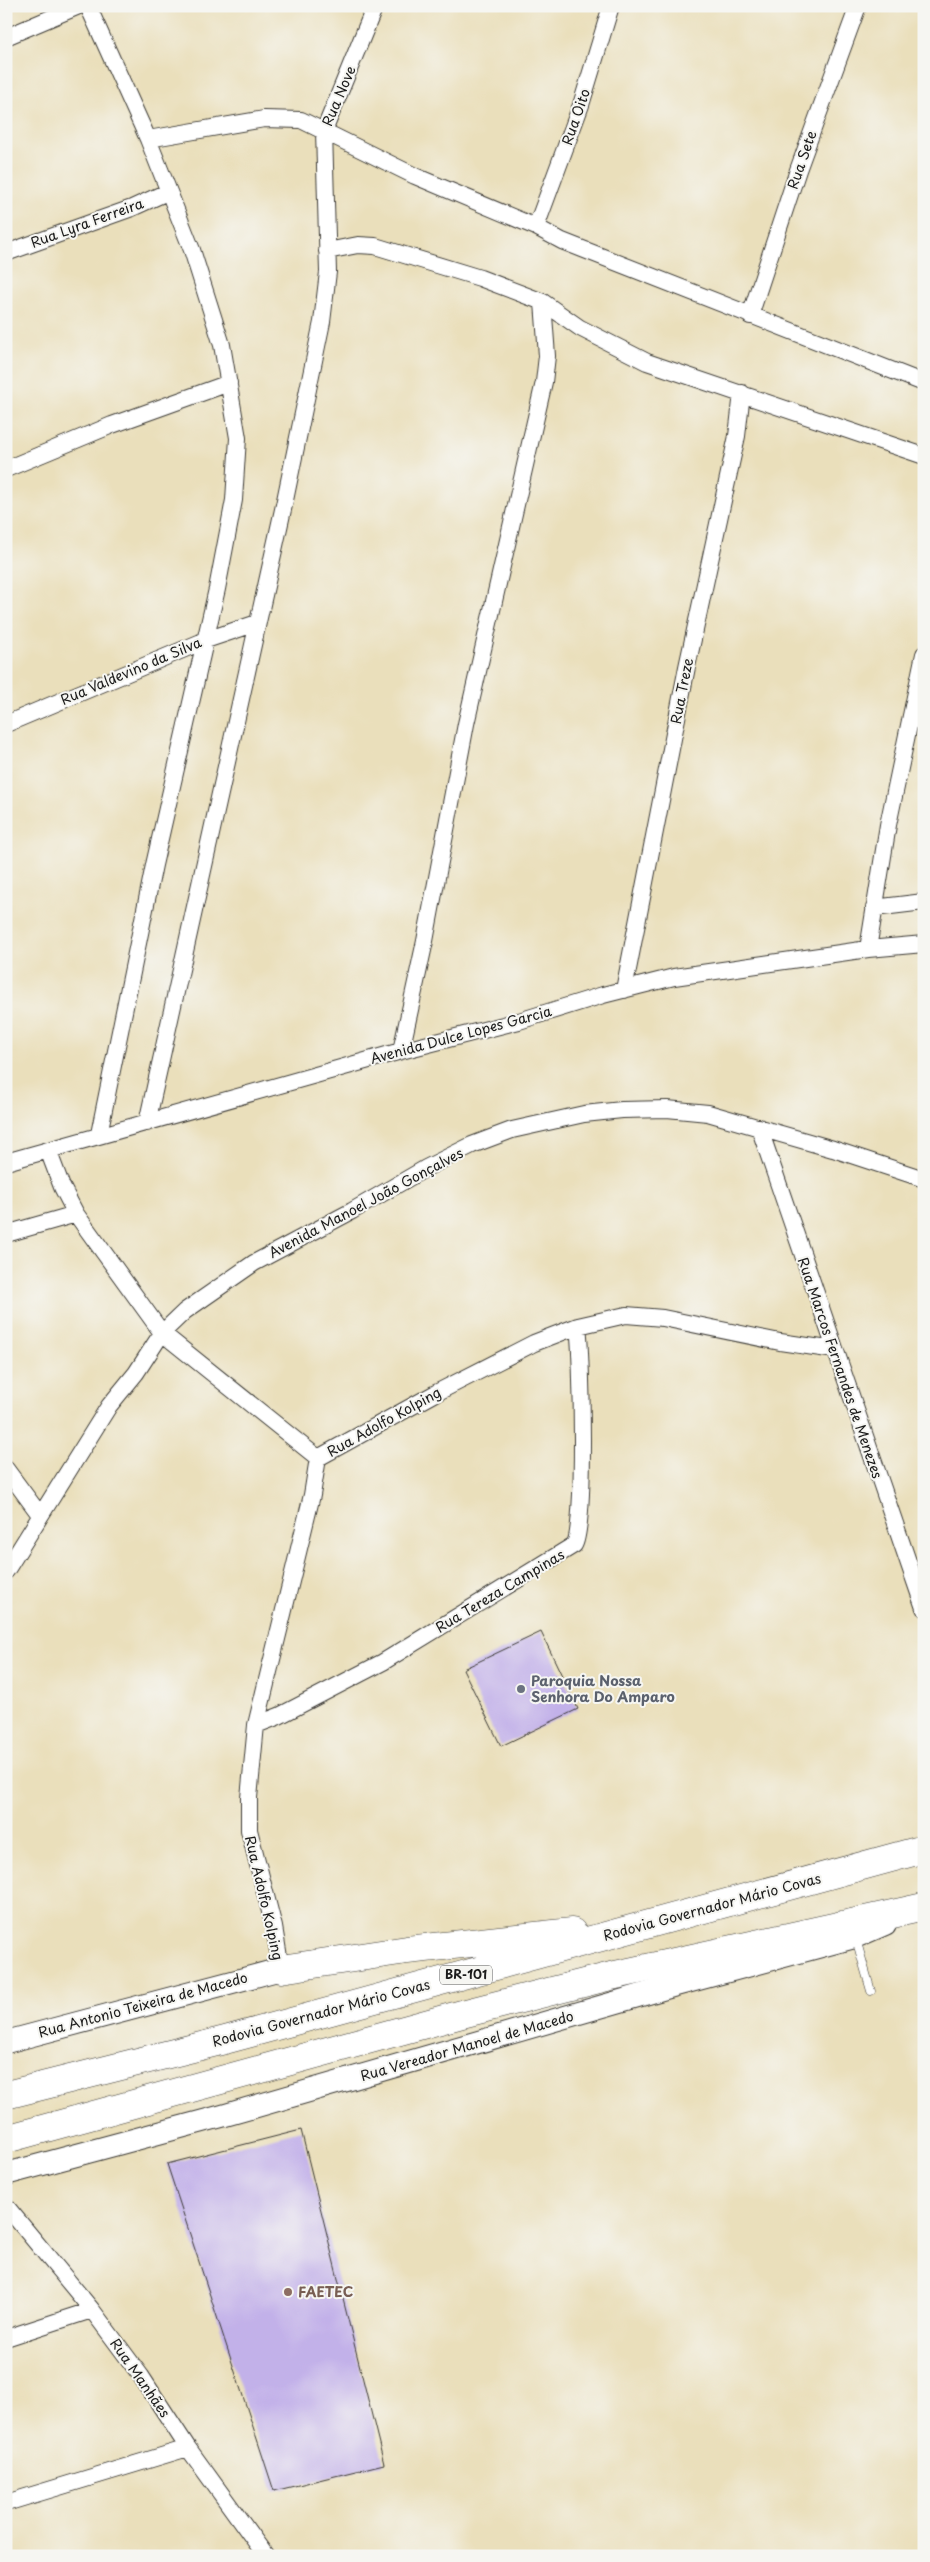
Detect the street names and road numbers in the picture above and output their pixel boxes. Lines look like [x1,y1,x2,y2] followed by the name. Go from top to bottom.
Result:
[316,62,361,129] street label: Rua Nove
[556,86,595,148] street label: Rua Oito
[782,127,821,192] street label: Rua Sete
[27,192,146,253] street label: Rua Lyra Ferreira
[57,631,205,710] street label: Rua Valdevino da Silva
[665,656,698,726] street label: Rua Treze
[368,1000,554,1069] street label: Avenida Dulce Lopes Garcia
[265,1142,467,1263] street label: Avenida Manoel João Gonçalves
[793,1254,888,1481] street label: Rua Marcos Fernandes de Menezes
[323,1382,444,1462] street label: Rua Adolfo Kolping
[431,1544,568,1637] street label: Rua Tereza Campinas
[240,1834,289,1962] street label: Rua Adolfo Kolping
[601,1867,823,1946] street label: Rodovia Governador Mário Covas
[36,1966,250,2043] street label: Rua Antonio Teixeira de Macedo
[440,1966,492,1984] road number: BR-101
[210,1973,432,2052] street label: Rodovia Governador Mário Covas
[358,2005,576,2086] street label: Rua Vereador Manoel de Macedo
[105,2334,175,2422] street label: Rua Manhães

